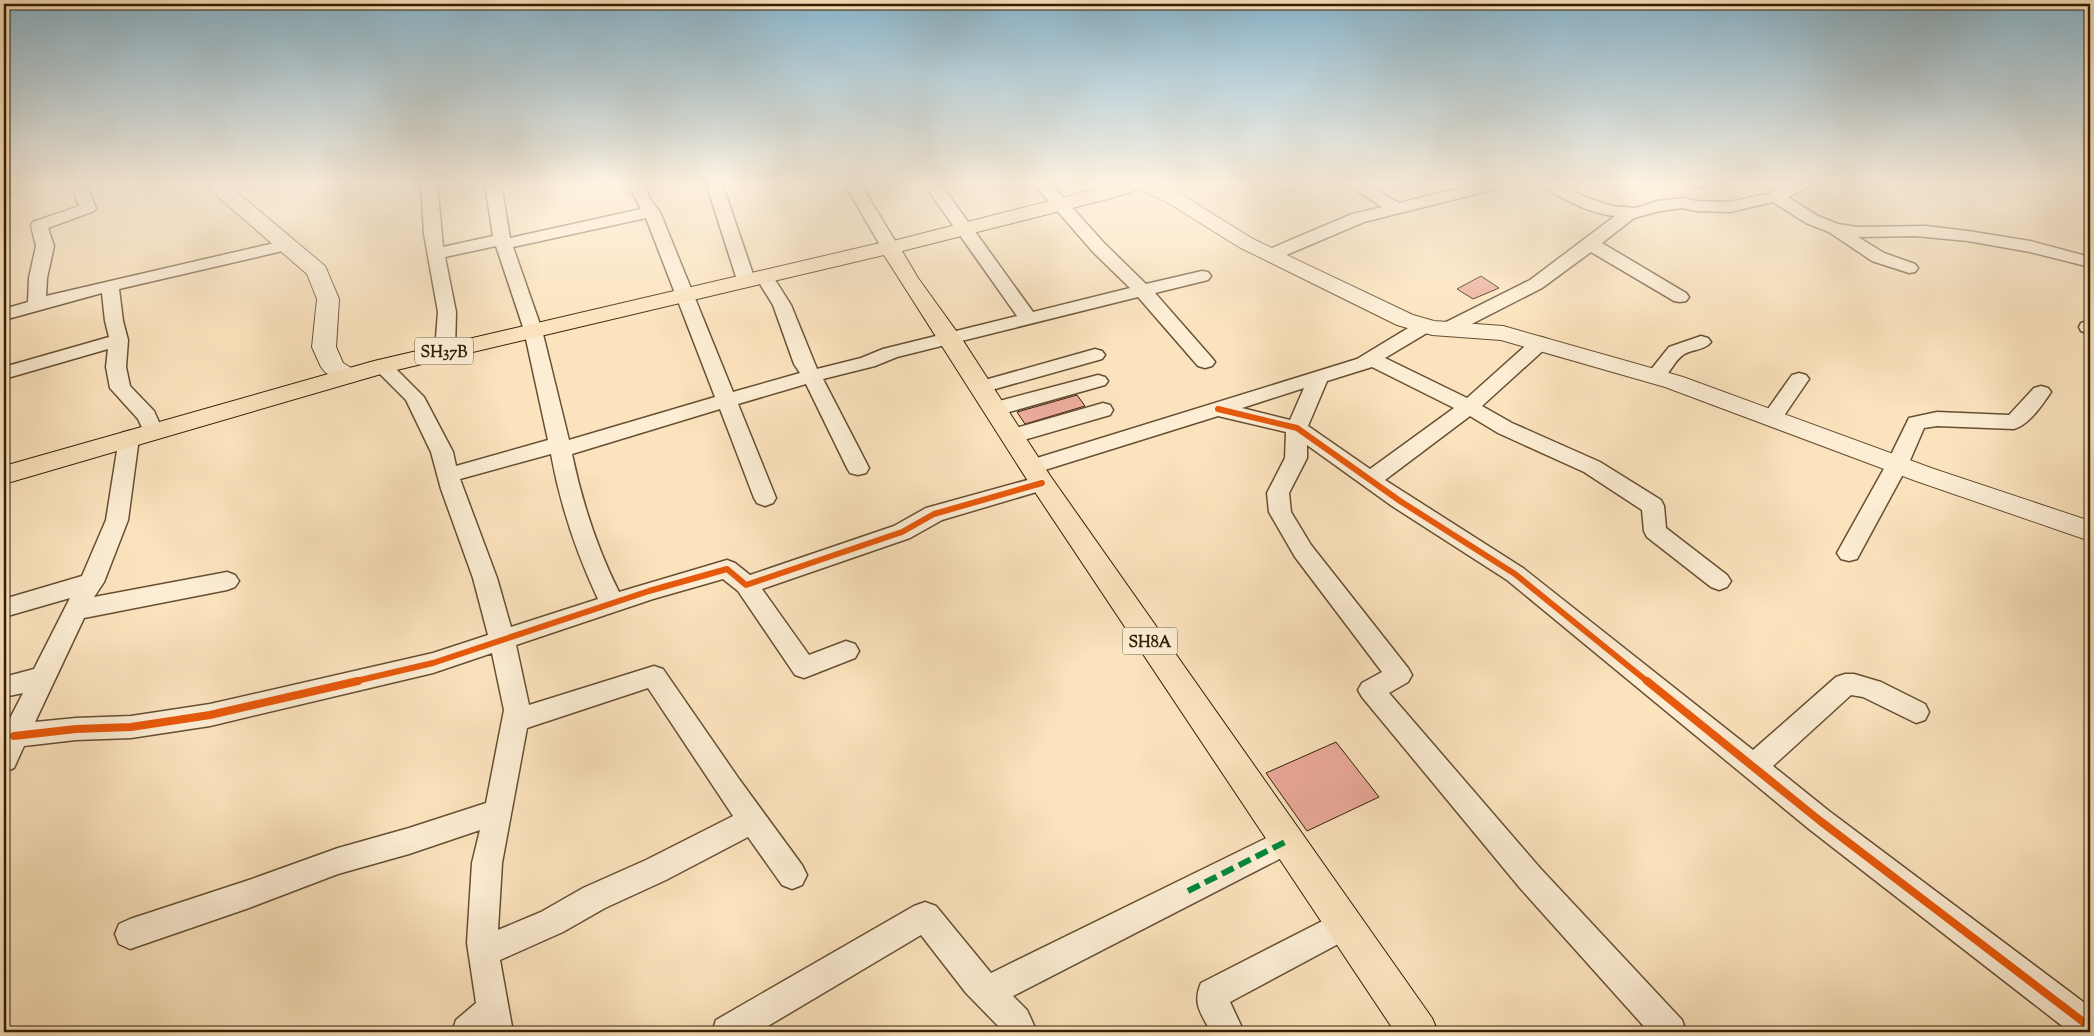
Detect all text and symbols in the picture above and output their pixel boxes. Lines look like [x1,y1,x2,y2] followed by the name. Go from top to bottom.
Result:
[415,338,473,364] road number: SH37B
[1122,627,1178,654] road number: SH8A

